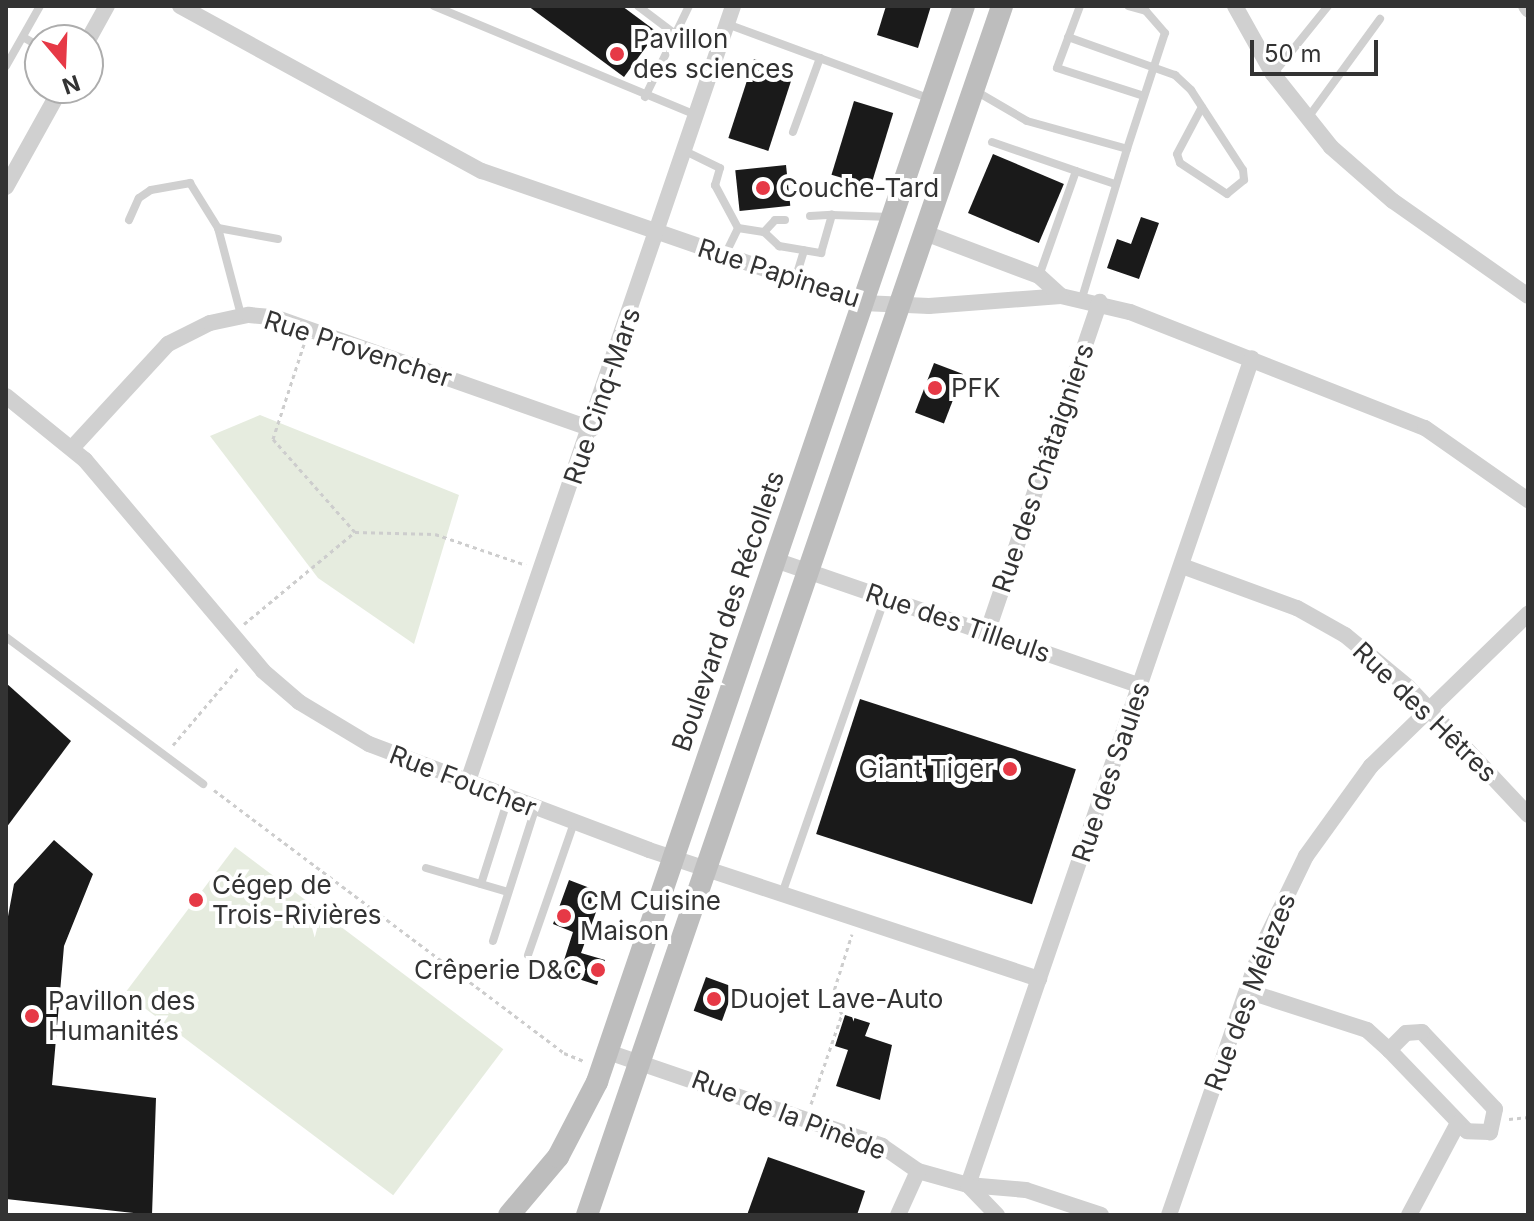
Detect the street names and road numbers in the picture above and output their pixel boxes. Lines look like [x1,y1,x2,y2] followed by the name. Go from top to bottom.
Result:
[694,232,864,314] street label: Rue Papineau
[260,304,456,394] street label: Rue Provencher
[557,304,647,488] street label: Rue Cinq-Mars
[986,339,1100,597] street label: Rue des Châtaigniers
[665,467,791,755] street label: Boulevard des Récollets
[862,577,1054,669] street label: Rue des Tilleuls
[1347,636,1503,788] street label: Rue des Hêtres
[1066,678,1156,866] street label: Rue des Saules
[385,739,541,823] street label: Rue Foucher
[1198,889,1302,1095] street label: Rue des Mélèzes
[687,1064,891,1166] street label: Rue de la Pinède

